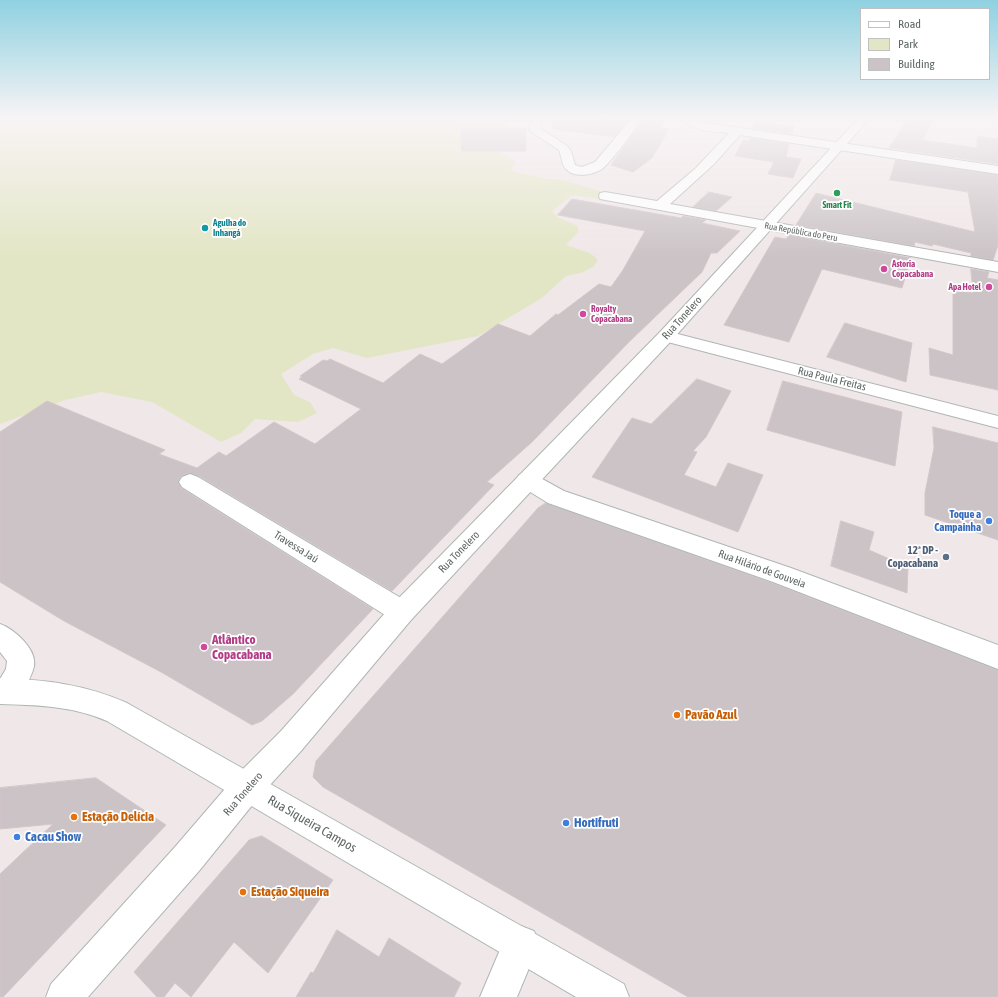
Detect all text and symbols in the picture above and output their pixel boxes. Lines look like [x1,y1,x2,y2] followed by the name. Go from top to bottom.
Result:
[860,8,990,80] legend
[898,17,921,31] text: Road
[898,37,918,51] text: Park
[898,57,935,71] text: Building
[832,188,842,198] marker: Smart Fit
[822,200,852,210] place label: Smart Fit
[213,218,246,239] place label: Agulha do Inhangá
[764,220,838,244] street label: Rua República do Peru
[200,223,210,233] marker: Agulha do Inhangá
[892,259,933,280] place label: Astoria Copacabana
[879,264,889,274] marker: Astoria Copacabana
[948,282,981,292] place label: Apa Hotel
[984,282,994,292] marker: Apa Hotel
[659,294,705,342] street label: Rua Tonelero
[591,304,632,325] place label: Royalty Copacabana
[578,309,588,319] marker: Royalty Copacabana
[797,364,867,394] street label: Rua Paula Freitas
[934,508,981,534] place label: Toque a Campainha
[984,516,994,526] marker: Toque a Campainha
[271,528,321,566] street label: Travessa Jaú
[436,528,482,576] street label: Rua Tonelero
[888,544,938,570] place label: 12ª DP - Copacabana
[717,547,807,591] street label: Rua Hilário de Gouveia
[941,552,951,562] marker: 12ª DP - Copacabana
[212,632,272,663] place label: Atlântico Copacabana
[199,642,209,652] marker: Atlântico Copacabana
[685,707,737,723] place label: Pavão Azul
[672,710,682,720] marker: Pavão Azul
[221,770,265,818] street label: Rua Tonelero
[265,792,359,856] street label: Rua Siqueira Campos
[82,809,154,825] place label: Estação Delícia
[69,812,79,822] marker: Estação Delícia
[574,815,619,831] place label: Hortifruti
[561,818,571,828] marker: Hortifruti
[25,829,81,845] place label: Cacau Show
[12,832,22,842] marker: Cacau Show
[251,884,329,900] place label: Estação Siqueira
[238,887,248,897] marker: Estação Siqueira

